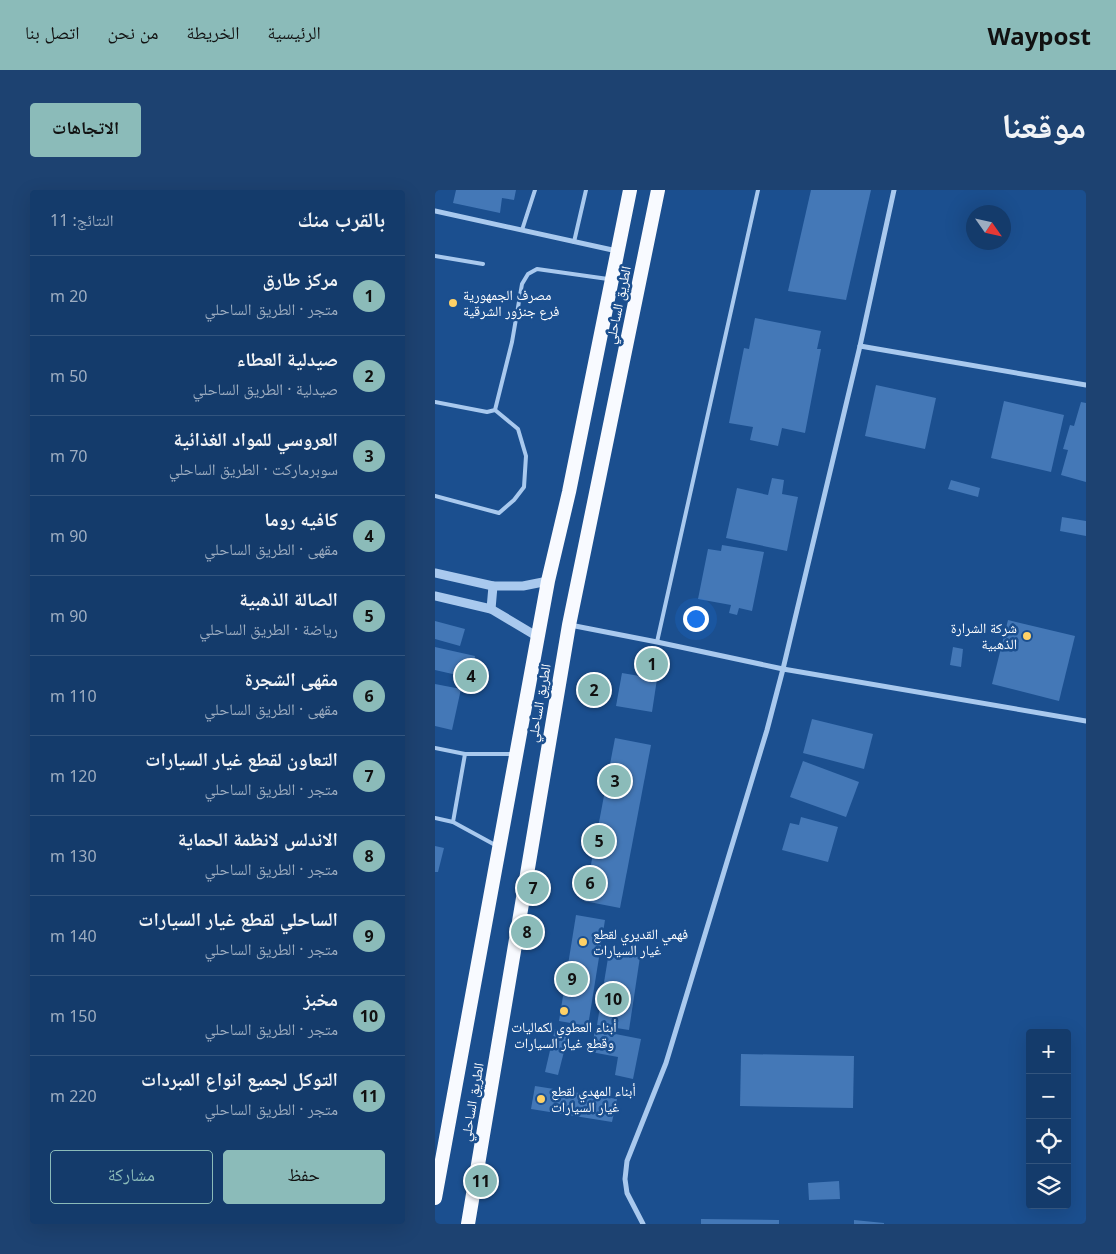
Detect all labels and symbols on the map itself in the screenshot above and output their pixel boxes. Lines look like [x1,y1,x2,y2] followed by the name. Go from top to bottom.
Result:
[966,205,1011,250] north arrow
[600,264,638,346] street label: الطريق الساحلي
[463,285,559,321] place label: مصرف الجمهورية فرع جنزور الشرقية
[447,297,459,309] marker: مصرف الجمهورية فرع جنزور الشرقية
[683,606,709,632] your location
[951,618,1017,653] place label: شركة الشرارة الذهبية
[1021,630,1033,642] marker: شركة الشرارة الذهبية
[636,645,668,683] pin: 1
[455,657,487,695] pin: 4
[522,662,557,744] street label: الطريق الساحلي
[578,671,610,709] pin: 2
[599,762,631,800] pin: 3
[583,822,615,860] pin: 5
[574,864,606,902] pin: 6
[517,869,549,907] pin: 7
[511,913,543,951] pin: 8
[593,924,688,959] place label: فهمي القديري لقطع غيار السيارات
[577,936,589,948] marker: فهمي القديري لقطع غيار السيارات
[556,960,588,998] pin: 9
[597,980,629,1018] pin: 10
[558,1005,570,1017] marker: أبناء العطوي لكماليات وقطع غيار السيارات
[511,1017,617,1053] place label: أبناء العطوي لكماليات وقطع غيار السيارات
[455,1061,490,1143] street label: الطريق الساحلي
[551,1081,636,1116] place label: أبناء المهدي لقطع غيار السيارات
[535,1093,547,1105] marker: أبناء المهدي لقطع غيار السيارات
[465,1162,497,1200] pin: 11

